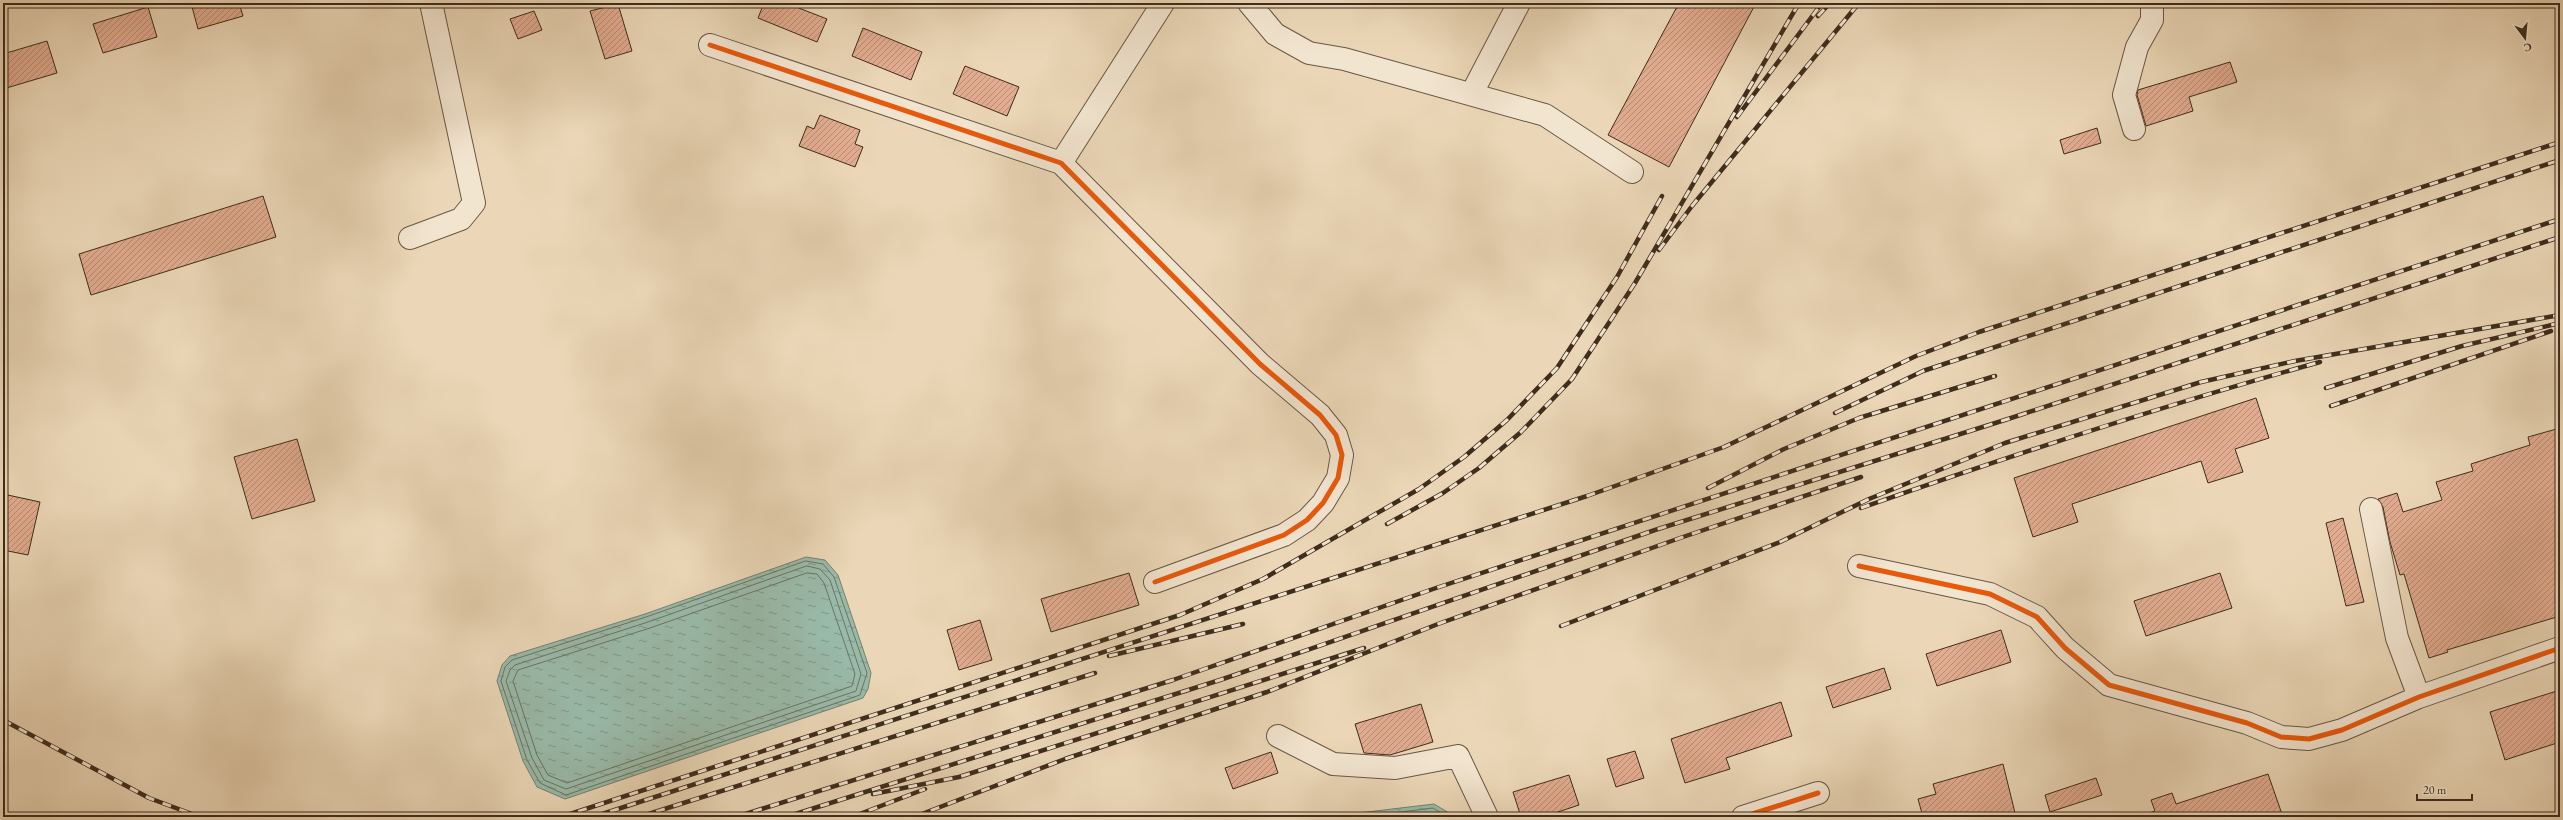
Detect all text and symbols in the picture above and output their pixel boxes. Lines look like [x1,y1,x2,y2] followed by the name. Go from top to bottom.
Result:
[2505,18,2545,58] north arrow
[2522,40,2533,55] text: С
[2417,776,2472,802] scale bar
[2423,782,2447,798] text: 20 m

